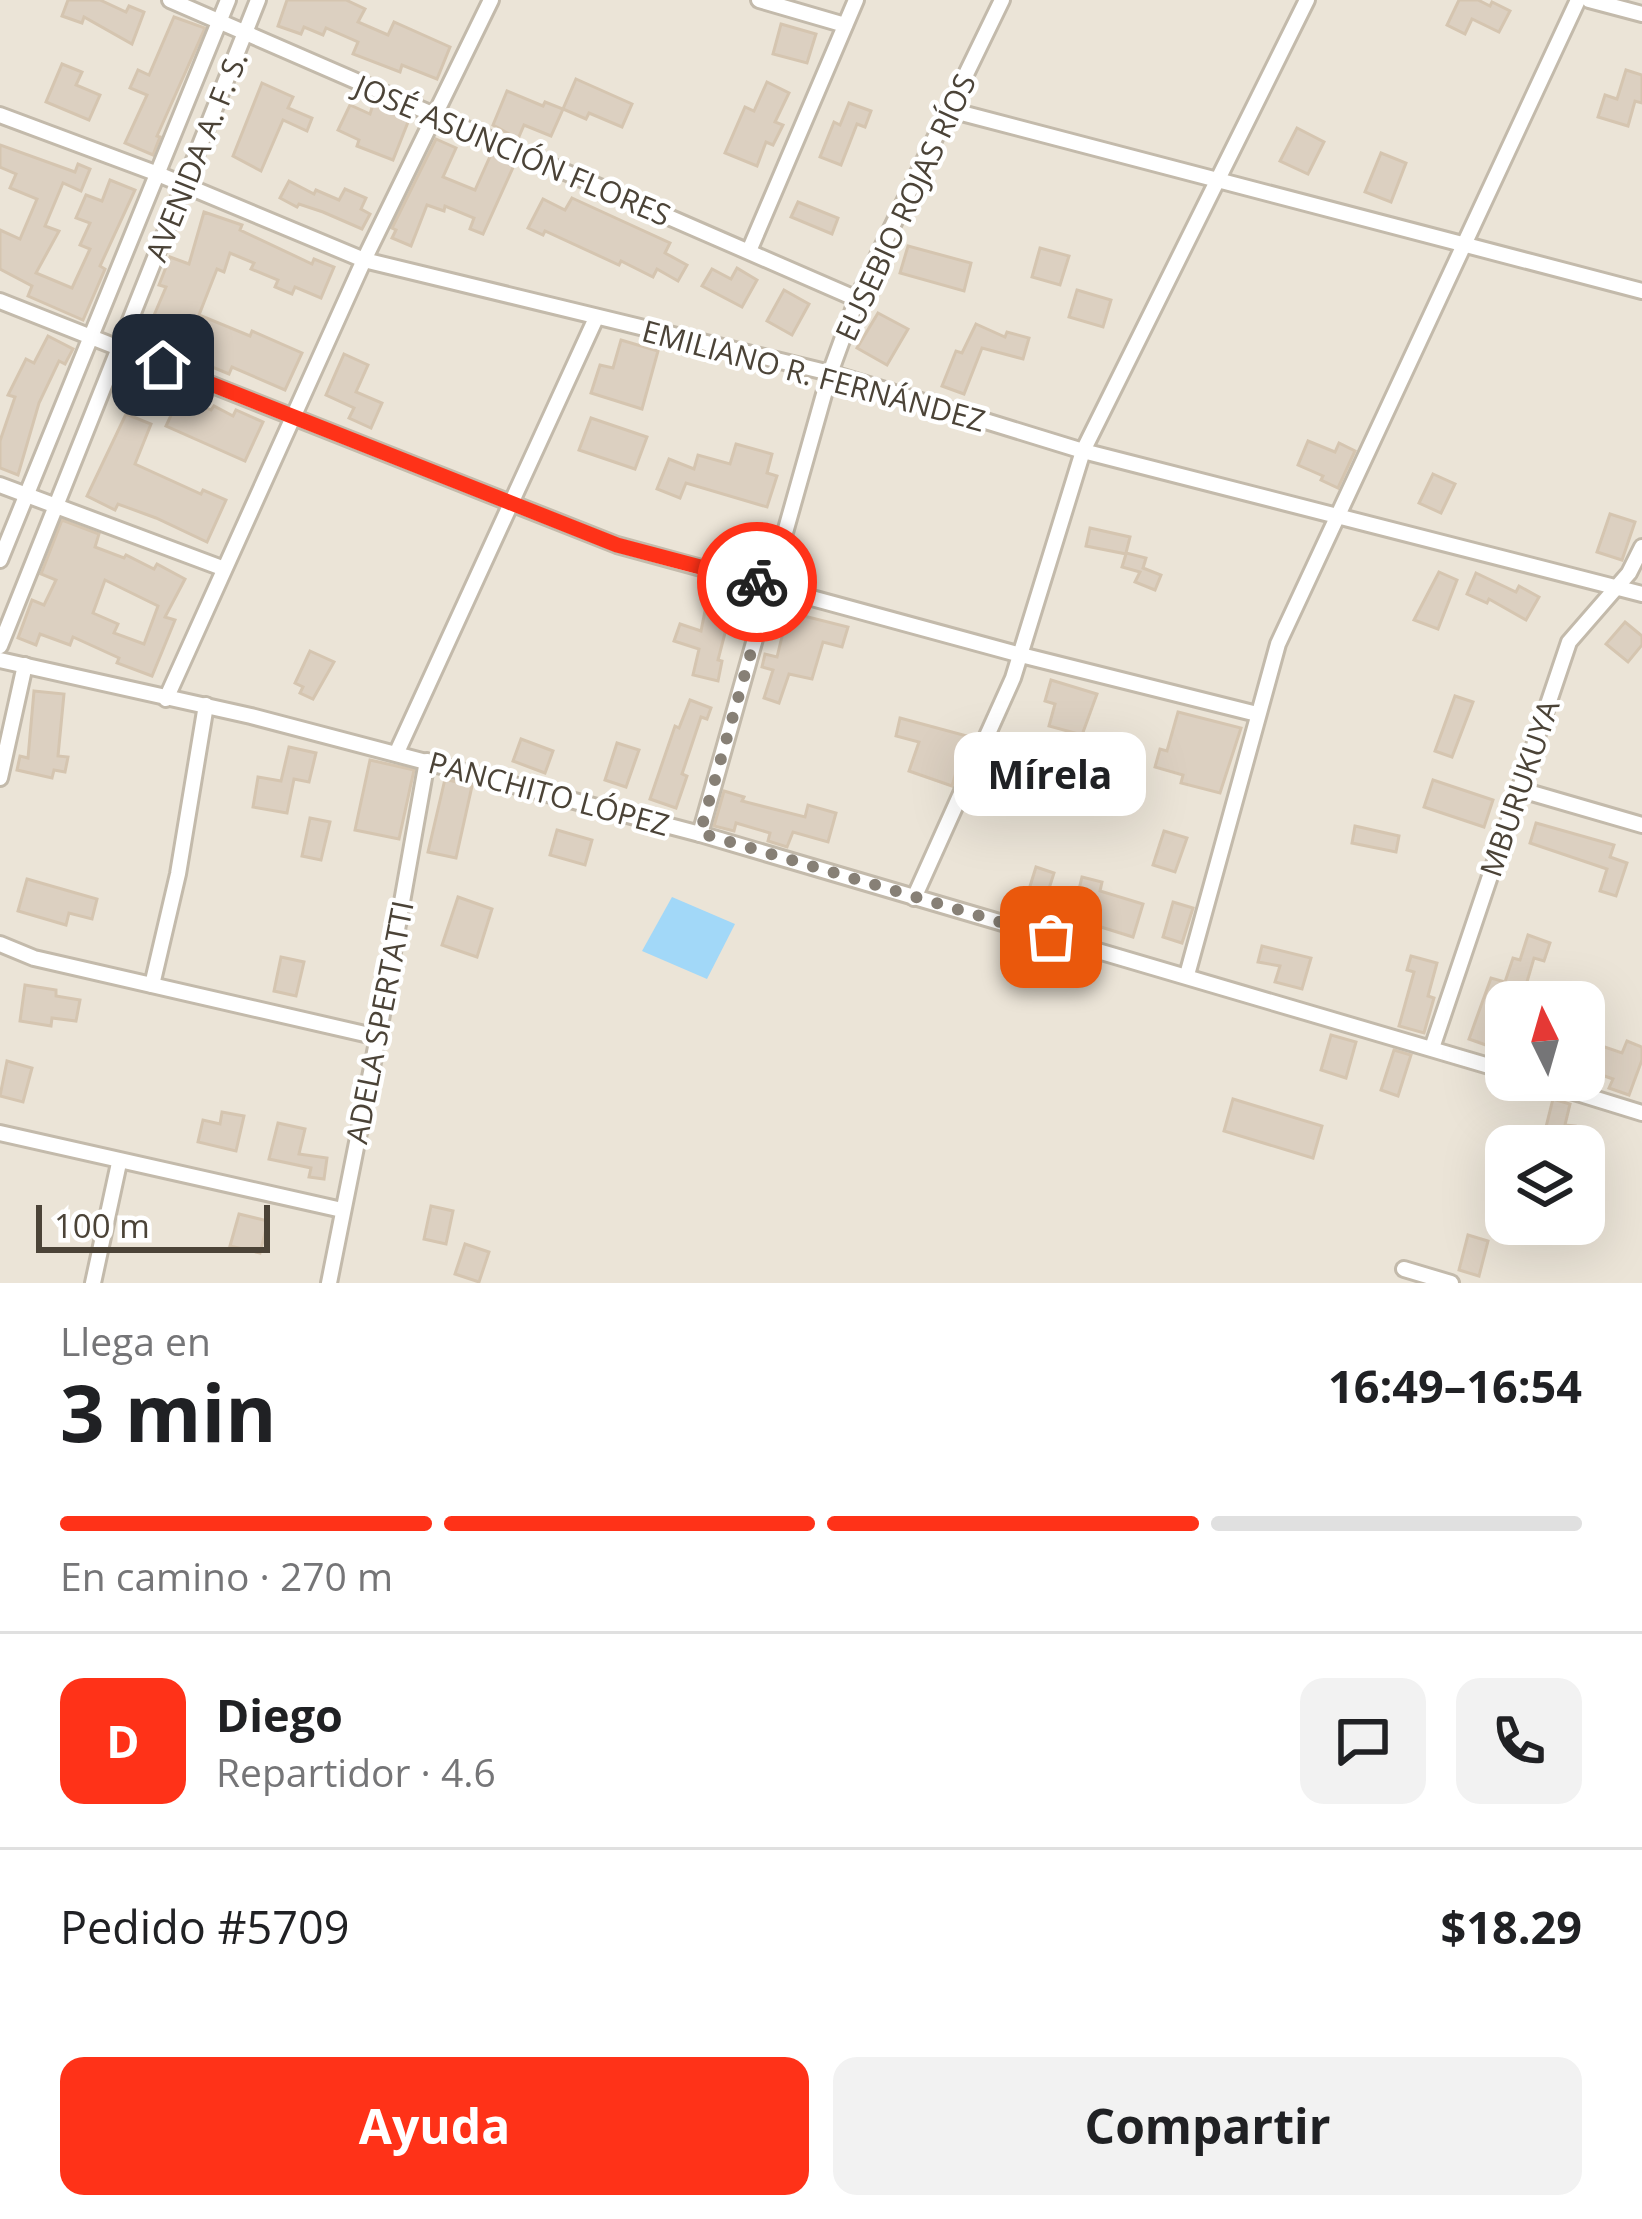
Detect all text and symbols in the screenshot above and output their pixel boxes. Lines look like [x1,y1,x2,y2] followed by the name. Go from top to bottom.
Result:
[135,45,257,267] street label: AVENIDA A. F. S.
[346,64,677,235] street label: JOSÉ ASUNCIÓN FLORES
[825,67,985,347] street label: EUSEBIO ROJAS RÍOS
[638,309,990,441] street label: EMILIANO R. FERNÁNDEZ
[112,314,214,416] pin
[130,332,196,398] icon: home
[697,522,817,642] courier
[724,549,790,615] icon: bike
[1470,694,1568,882] street label: MBURUKUYA
[955,733,1147,817] callout: Mírela
[424,741,674,845] street label: PANCHITO LÓPEZ
[988,747,1112,800] text: Mírela
[1000,886,1102,988] pin
[335,897,423,1147] street label: ADELA SPERTATTI
[1018,904,1084,970] icon: bag
[1485,981,1605,1101] north arrow
[1485,981,1605,1245] map controls
[1485,1125,1605,1245] button: layers
[36,1199,270,1252] scale bar
[54,1203,150,1248] text: 100 m
[60,1314,211,1367] text: Llega en
[1328,1355,1582,1416] text: 16:49–16:54
[60,1359,277,1465] text: 3 min
[60,1549,393,1602] text: En camino · 270 m
[1300,1678,1426,1804] button: chat
[1456,1678,1582,1804] button: phone
[216,1684,343,1745] text: Diego
[106,1710,140,1771] text: D
[216,1745,496,1798] text: Repartidor · 4.6
[60,1896,350,1957] text: Pedido #5709
[1441,1896,1582,1957] text: $18.29
[60,2057,809,2195] button: Ayuda
[833,2057,1582,2195] button: Compartir

